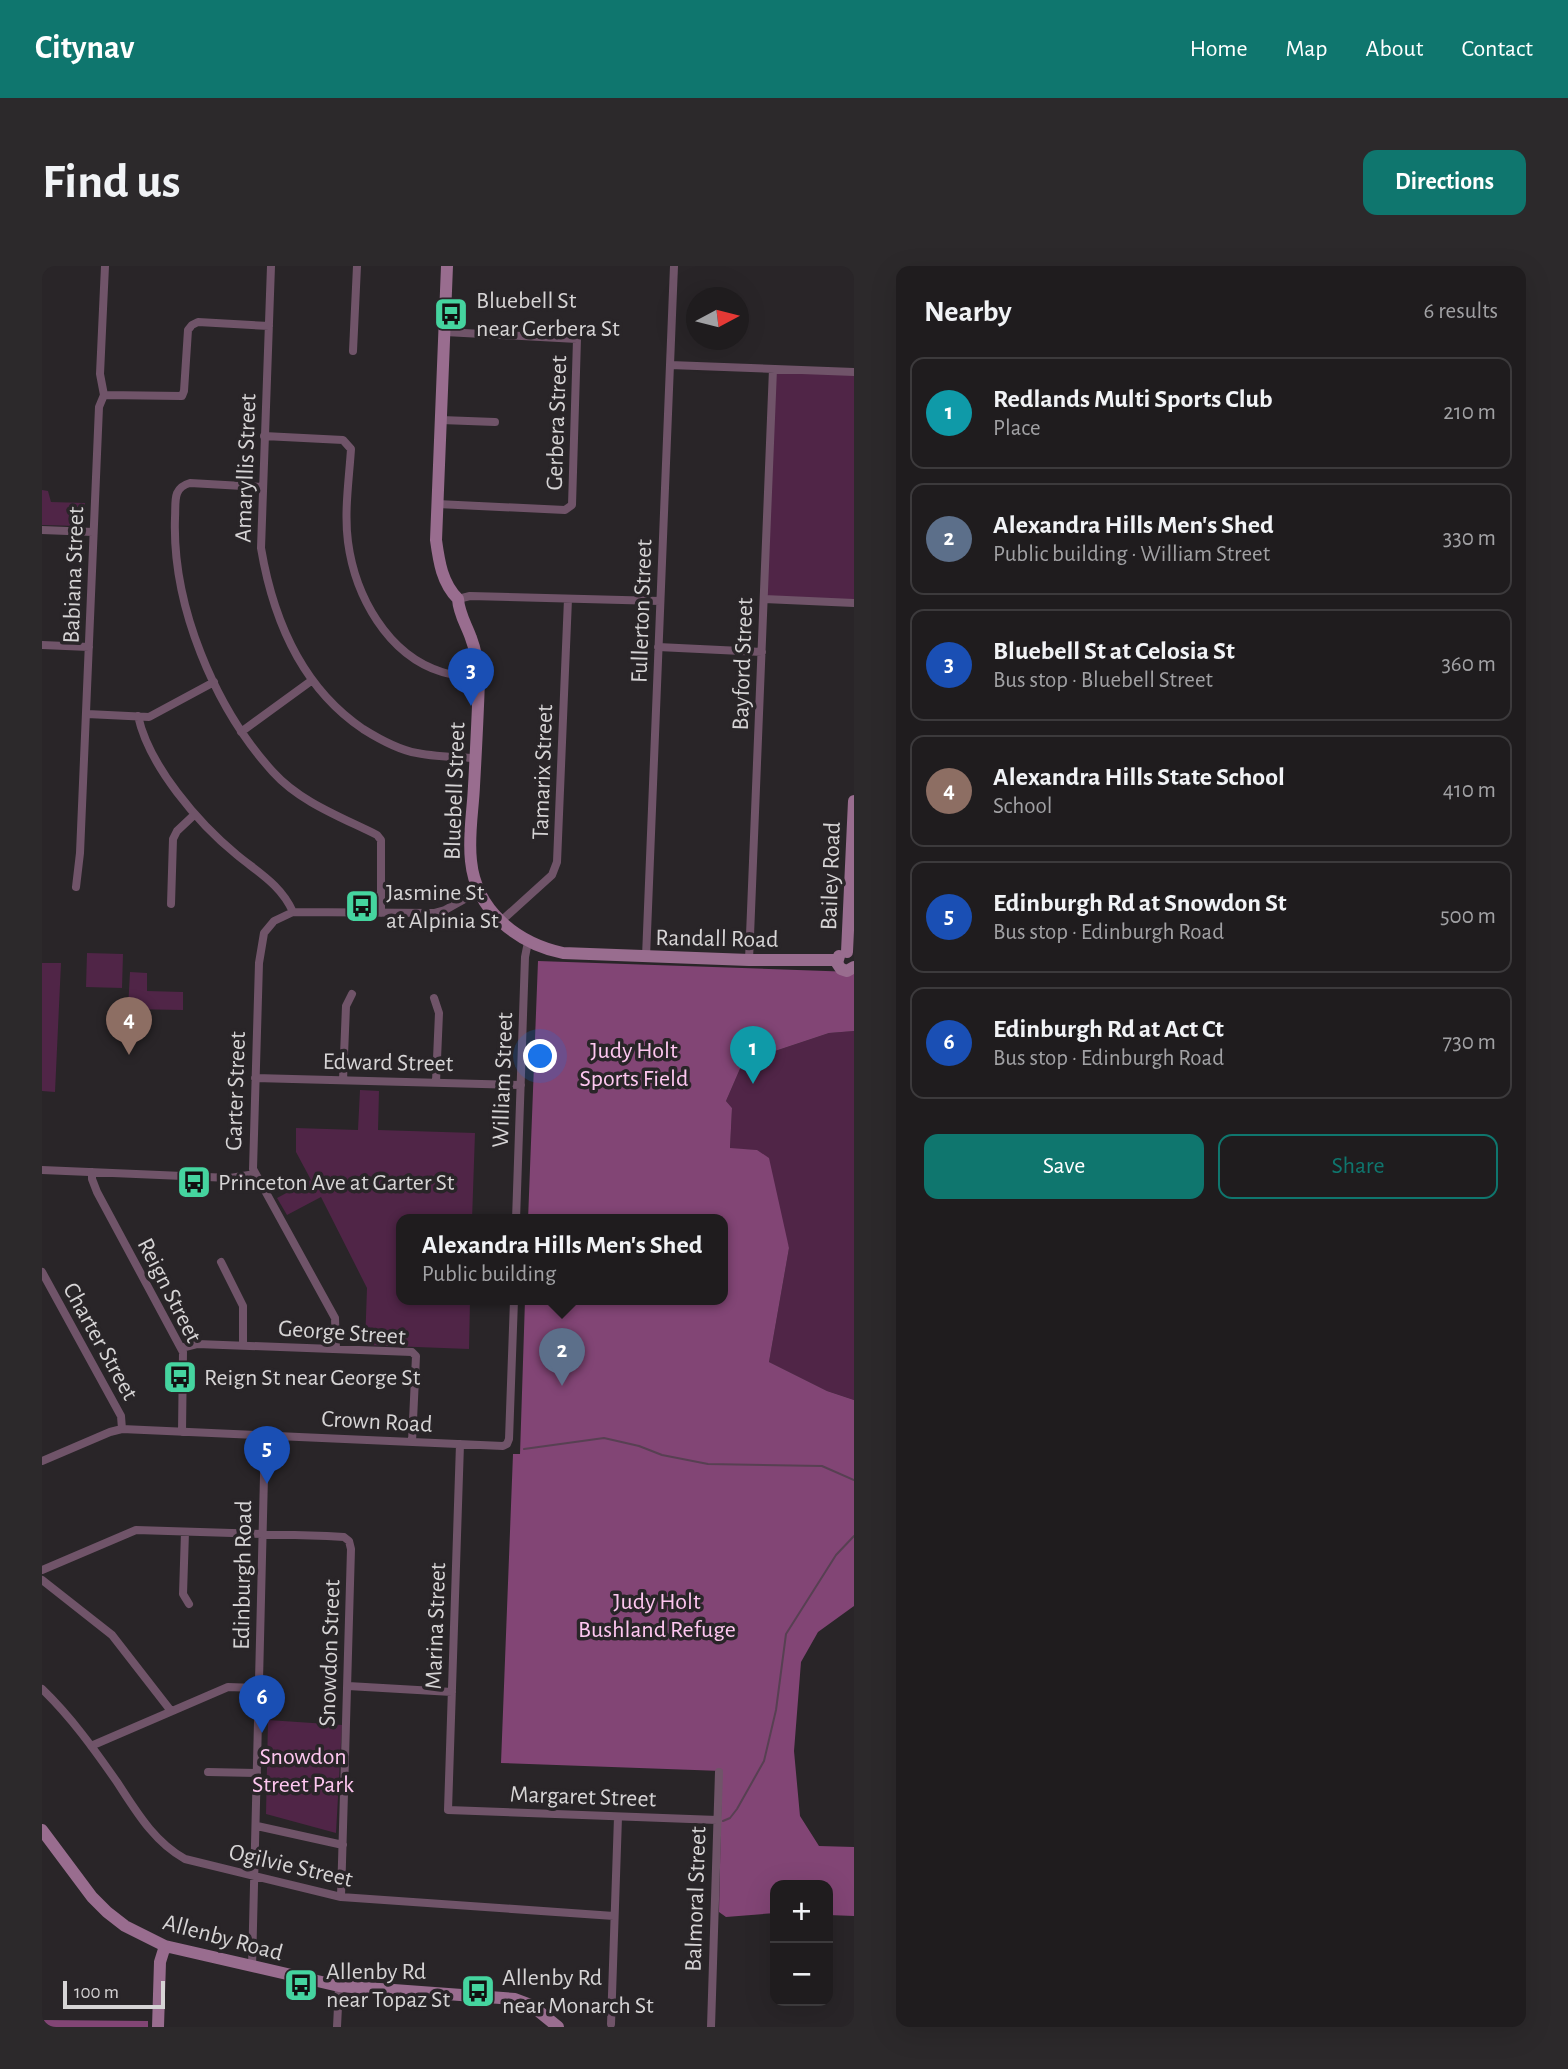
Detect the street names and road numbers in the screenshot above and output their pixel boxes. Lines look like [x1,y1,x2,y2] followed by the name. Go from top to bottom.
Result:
[543,355,571,491] street label: Gerbera Street
[231,393,261,543] street label: Amaryllis Street
[60,506,88,644] street label: Babiana Street
[627,538,657,683] street label: Fullerton Street
[729,597,757,731] street label: Bayford Street
[529,704,557,840] street label: Tamarix Street
[441,721,469,860] street label: Bluebell Street
[817,821,845,931] street label: Bailey Road
[655,926,779,952] street label: Randall Road
[489,1012,517,1148] street label: William Street
[222,1031,250,1151] street label: Garter Street
[322,1050,454,1076] street label: Edward Street
[133,1234,206,1347] street label: Reign Street
[58,1279,142,1405] street label: Charter Street
[277,1317,407,1349] street label: George Street
[321,1407,433,1437] street label: Crown Road
[230,1500,256,1650] street label: Edinburgh Road
[422,1562,450,1690] street label: Marina Street
[315,1579,345,1727] street label: Snowdon Street
[509,1782,657,1812] street label: Margaret Street
[681,1826,711,1972] street label: Balmoral Street
[227,1840,355,1892] street label: Ogilvie Street
[160,1910,285,1965] street label: Allenby Road

